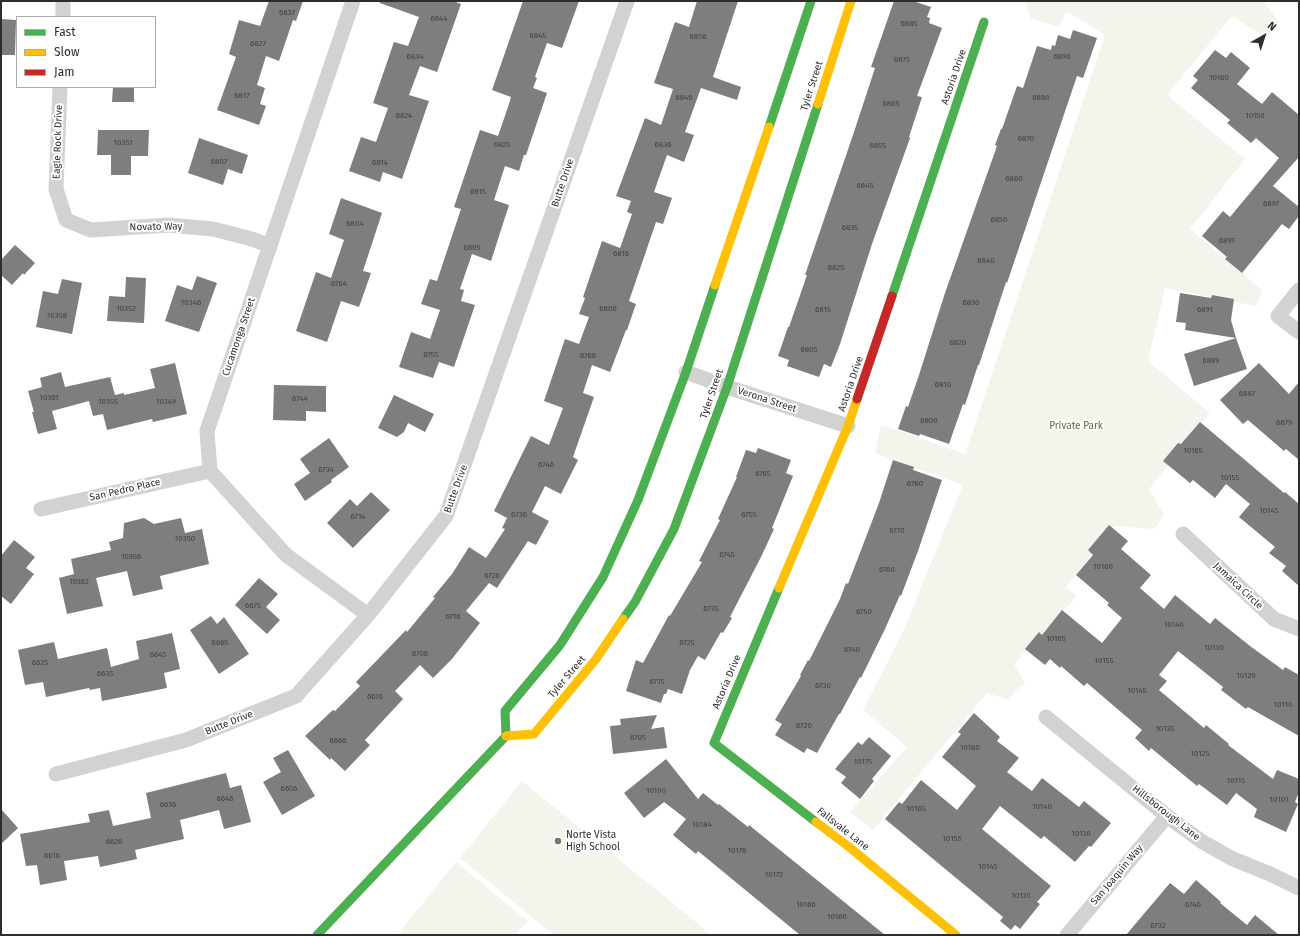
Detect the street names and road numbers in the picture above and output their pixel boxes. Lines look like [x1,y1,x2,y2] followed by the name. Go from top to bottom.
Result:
[939,48,969,106] street label: Astoria Drive
[798,60,826,112] street label: Tyler Street
[51,105,65,179] street label: Eagle Rock Drive
[549,157,577,209] street label: Butte Drive
[129,221,183,233] street label: Novato Way
[220,296,258,378] street label: Cucamonga Street
[836,355,866,413] street label: Astoria Drive
[698,368,726,420] street label: Tyler Street
[736,385,798,415] street label: Verona Street
[442,463,470,515] street label: Butte Drive
[88,476,162,504] street label: San Pedro Place
[1211,560,1265,612] street label: Jamaica Circle
[546,653,588,701] street label: Tyler Street
[710,653,744,711] street label: Astoria Drive
[203,708,255,738] street label: Butte Drive
[1130,783,1202,843] street label: Hillsborough Lane
[815,805,871,853] street label: Fallsvale Lane
[1088,842,1146,908] street label: San Joaquin Way

